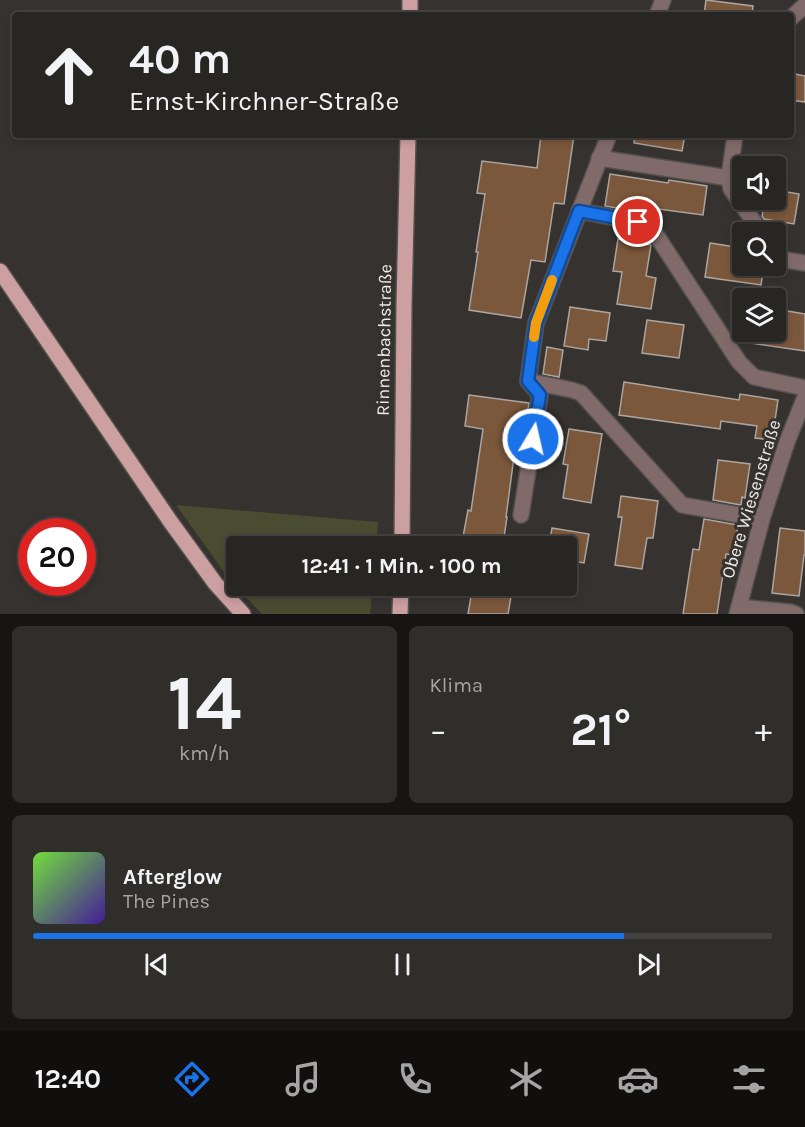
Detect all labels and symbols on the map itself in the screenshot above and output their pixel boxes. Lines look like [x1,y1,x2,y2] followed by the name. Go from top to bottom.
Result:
[612,196,663,247] pin
[372,264,396,416] street label: Rinnenbachstraße
[501,407,565,471] position arrow
[716,417,786,581] street label: Obere Wiesenstraße
[18,518,96,596] speed limit sign: 20

